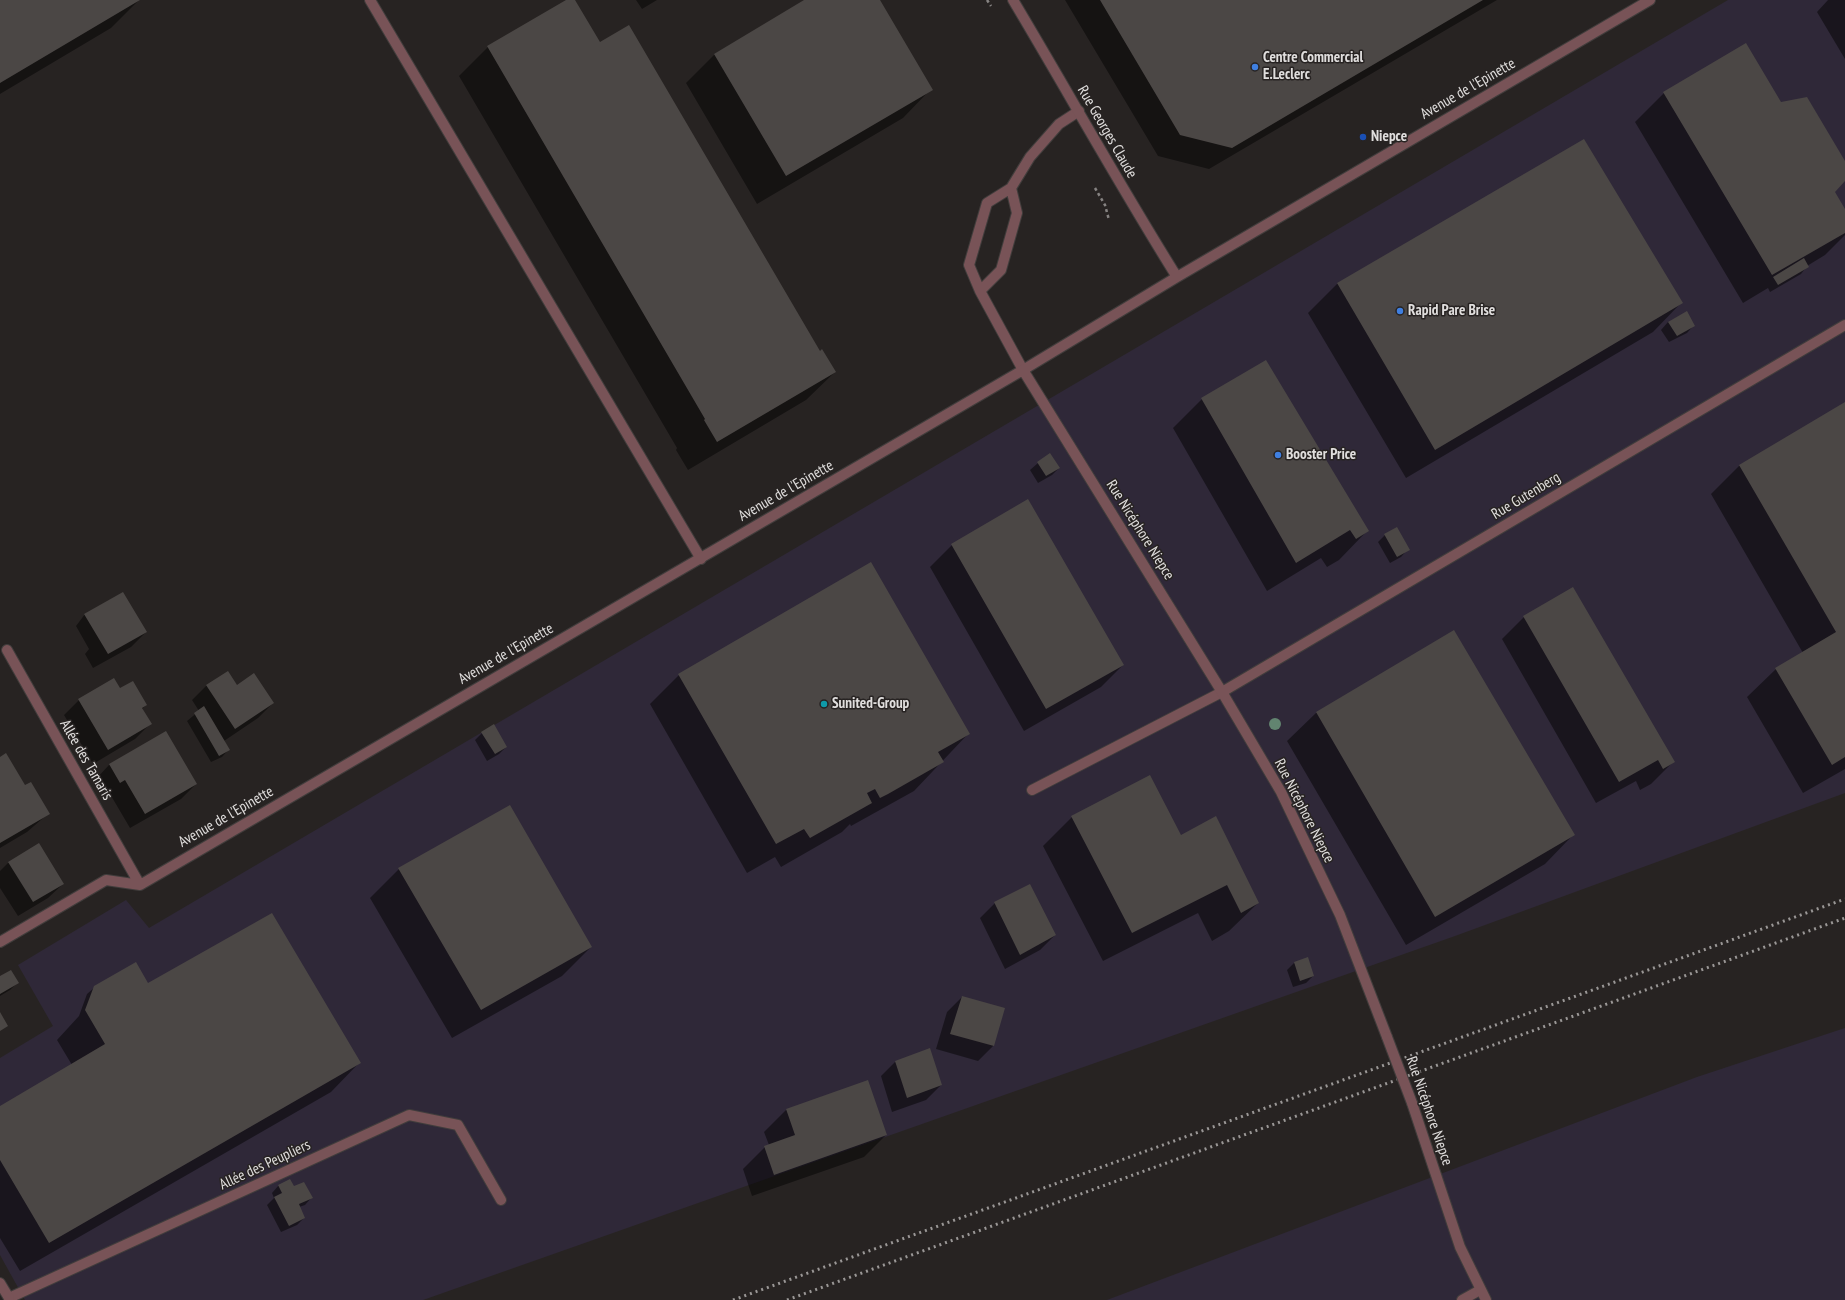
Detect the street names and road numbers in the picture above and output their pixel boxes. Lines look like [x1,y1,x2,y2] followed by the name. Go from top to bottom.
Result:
[1417,55,1519,123] street label: Avenue de l'Epinette
[1073,83,1141,181] street label: Rue Georges Claude
[735,457,837,525] street label: Avenue de l'Epinette
[1488,468,1564,524] street label: Rue Gutenberg
[1102,477,1178,583] street label: Rue Nicéphore Niepce
[455,620,557,688] street label: Avenue de l'Epinette
[56,716,116,804] street label: Allée des Tamaris
[1270,756,1338,866] street label: Rue Nicéphore Niepce
[175,783,277,851] street label: Avenue de l'Epinette
[1402,1054,1456,1168] street label: Rue Nicéphore Niepce
[217,1136,313,1194] street label: Allée des Peupliers

